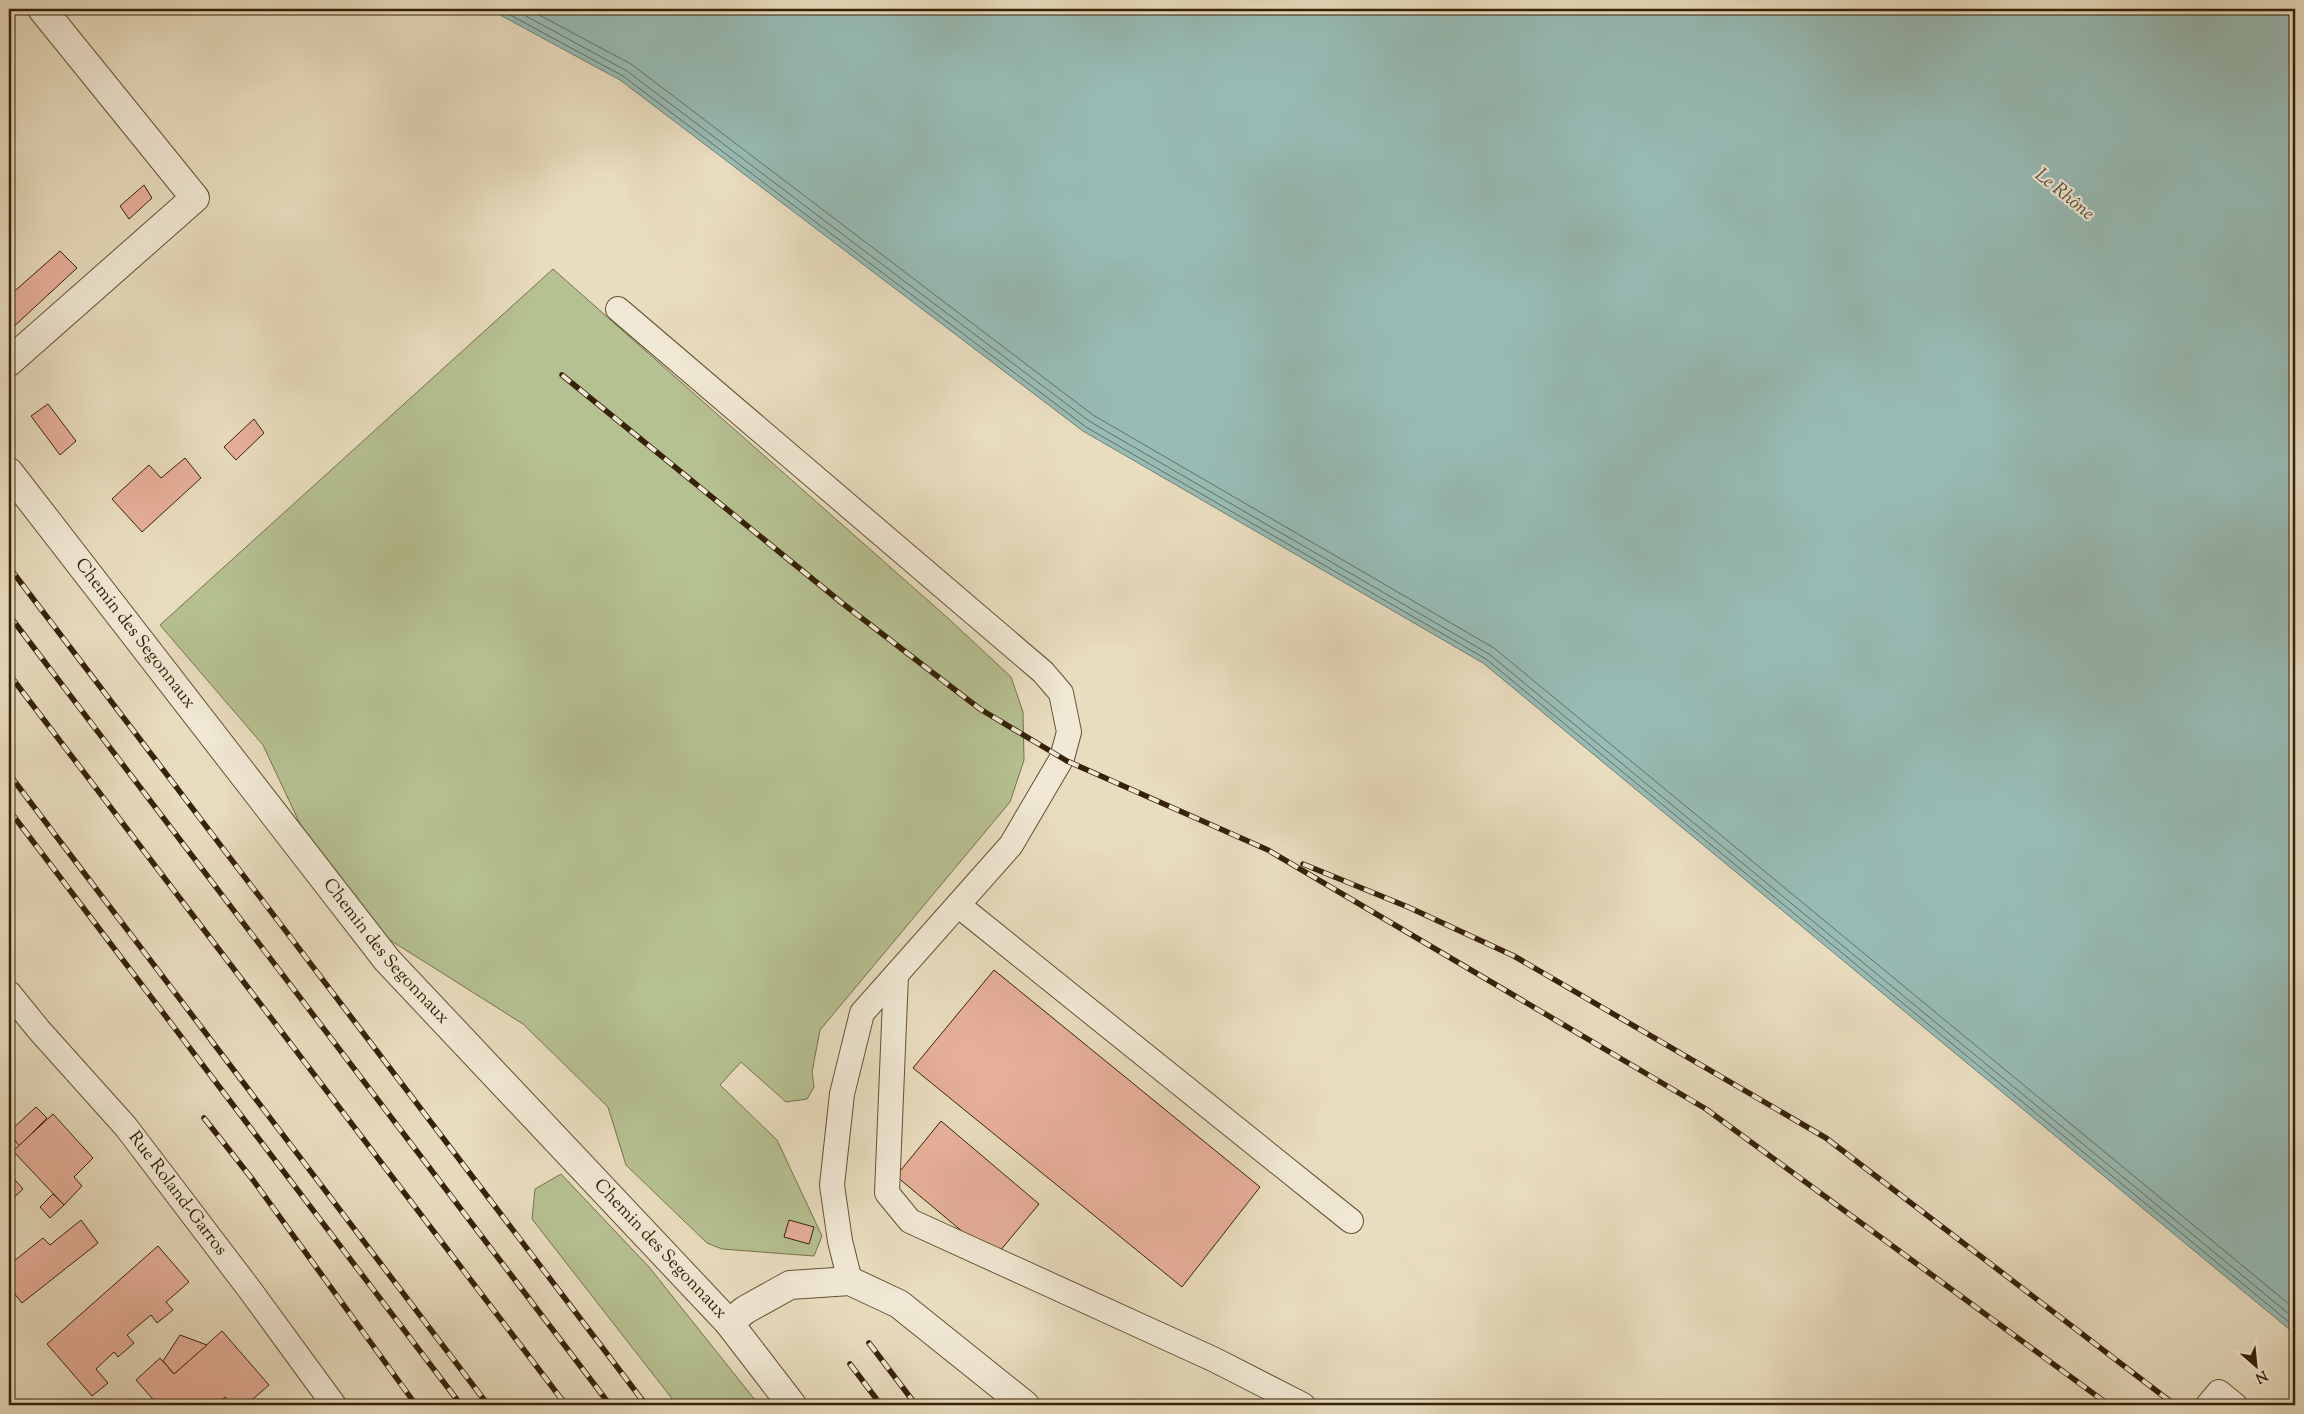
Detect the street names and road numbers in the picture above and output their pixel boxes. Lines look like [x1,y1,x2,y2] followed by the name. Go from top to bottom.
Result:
[68,553,201,715] street label: Chemin des Segonnaux
[316,873,455,1031] street label: Chemin des Segonnaux
[121,1126,233,1262] street label: Rue Roland-Garros
[587,1173,733,1326] street label: Chemin des Segonnaux

